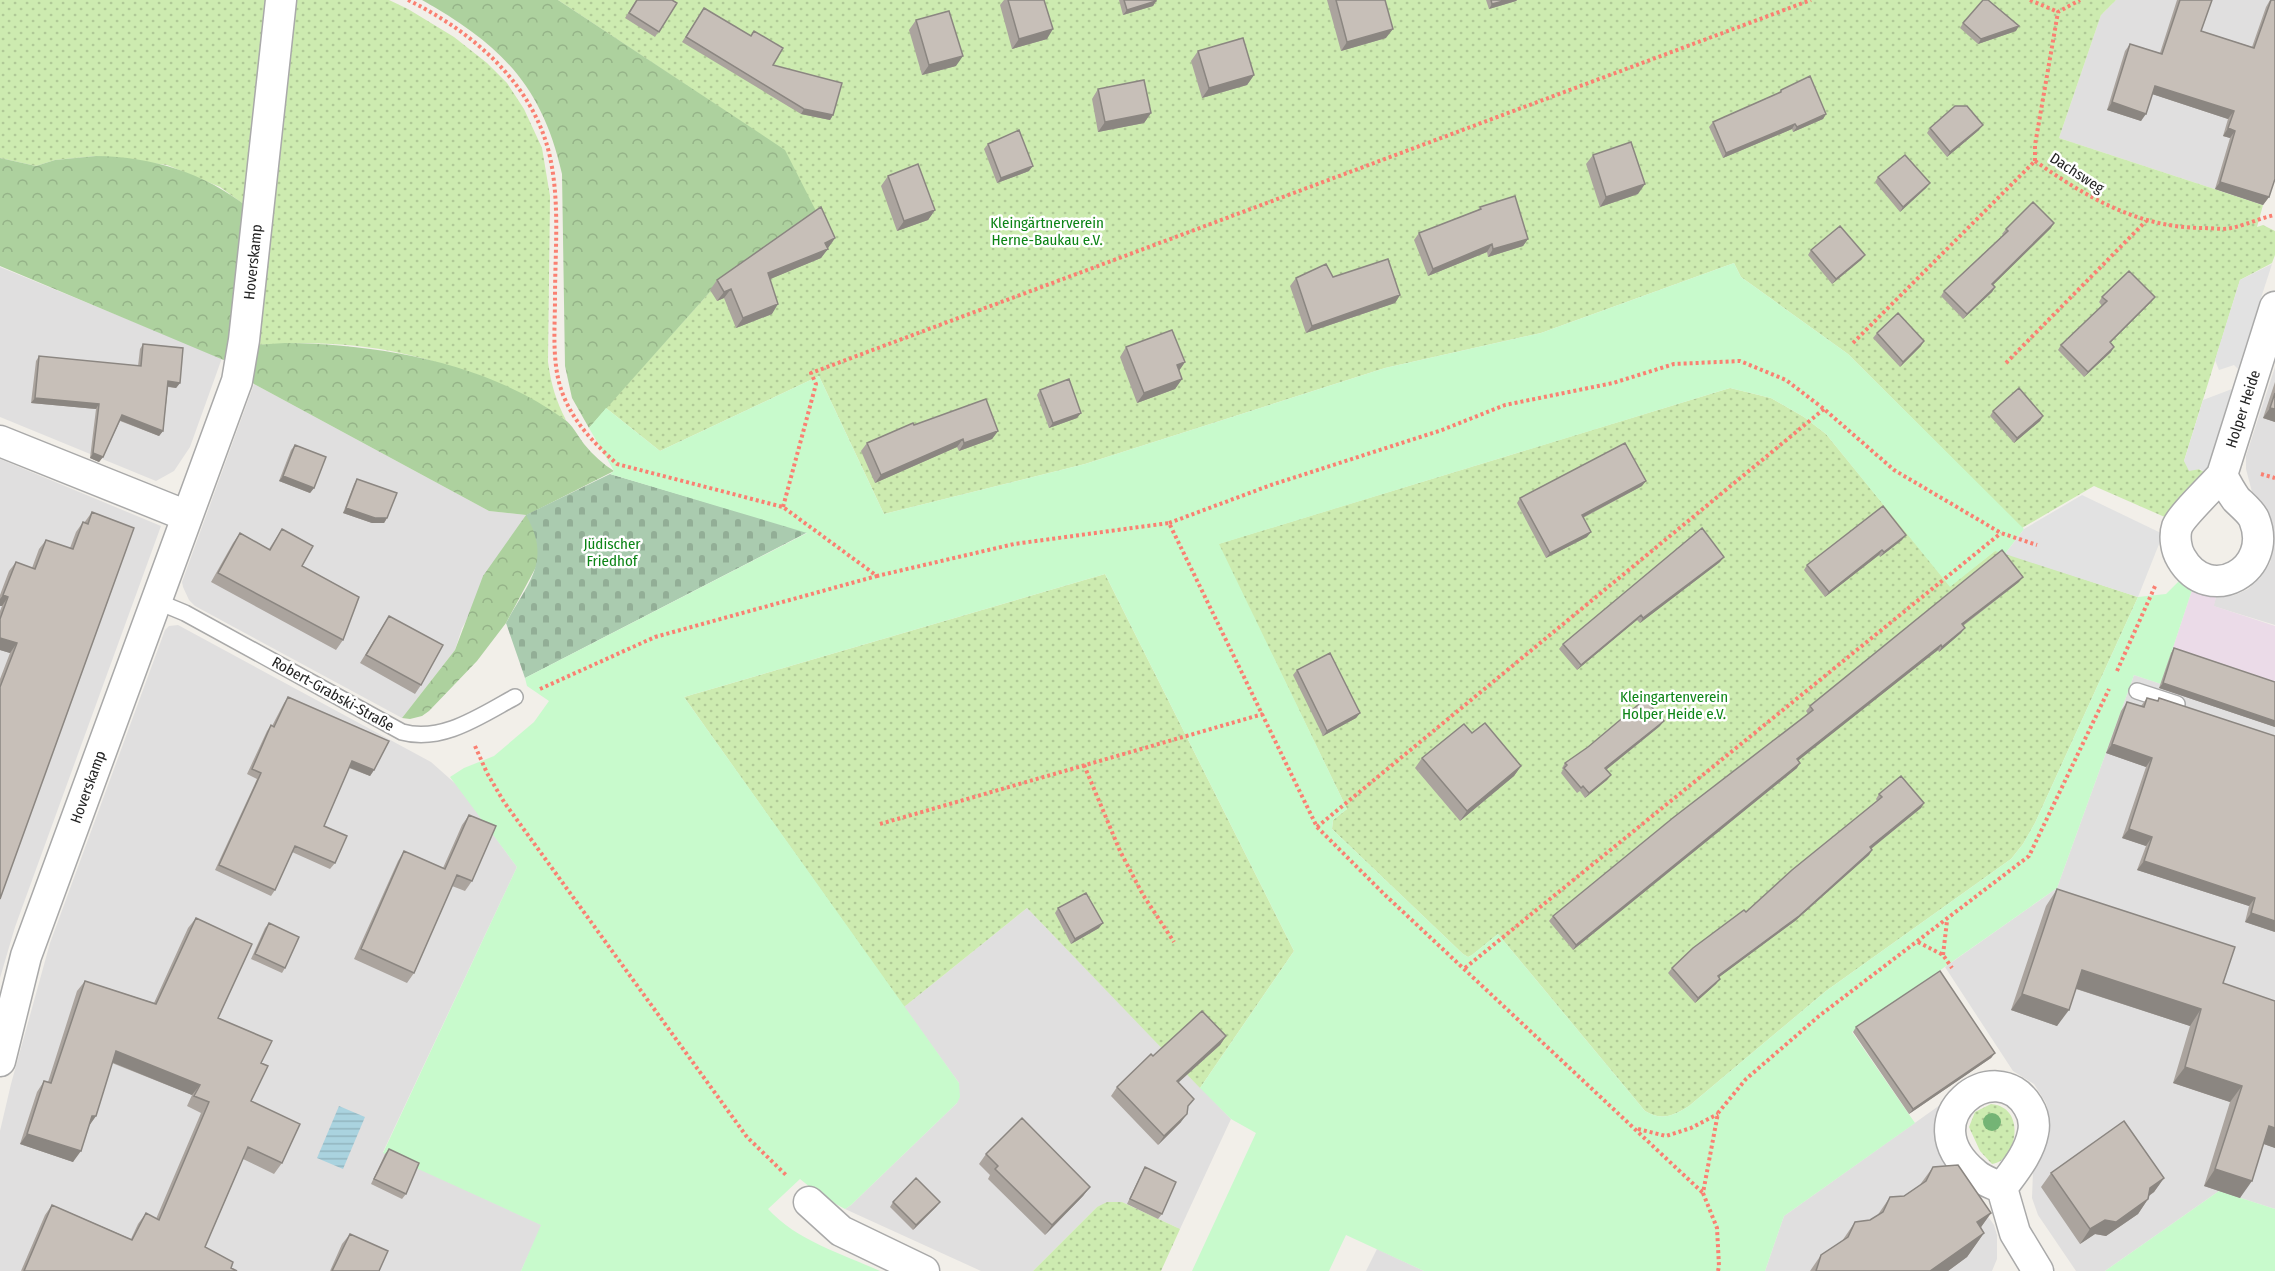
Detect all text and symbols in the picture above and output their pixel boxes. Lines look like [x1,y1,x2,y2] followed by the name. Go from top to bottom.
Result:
[2047,149,2107,197] street label: Dachsweg
[990,214,1104,249] park label: Kleingärtnerverein Herne-Baukau e.V.
[240,223,266,301] street label: Hoverskamp
[2222,368,2264,450] street label: Holper Heide
[583,535,641,570] park label: Jüdischer Friedhof
[269,653,397,735] street label: Robert-Grabski-Straße
[1620,688,1728,723] park label: Kleingartenverein Holper Heide e.V.
[67,748,109,826] street label: Hoverskamp

